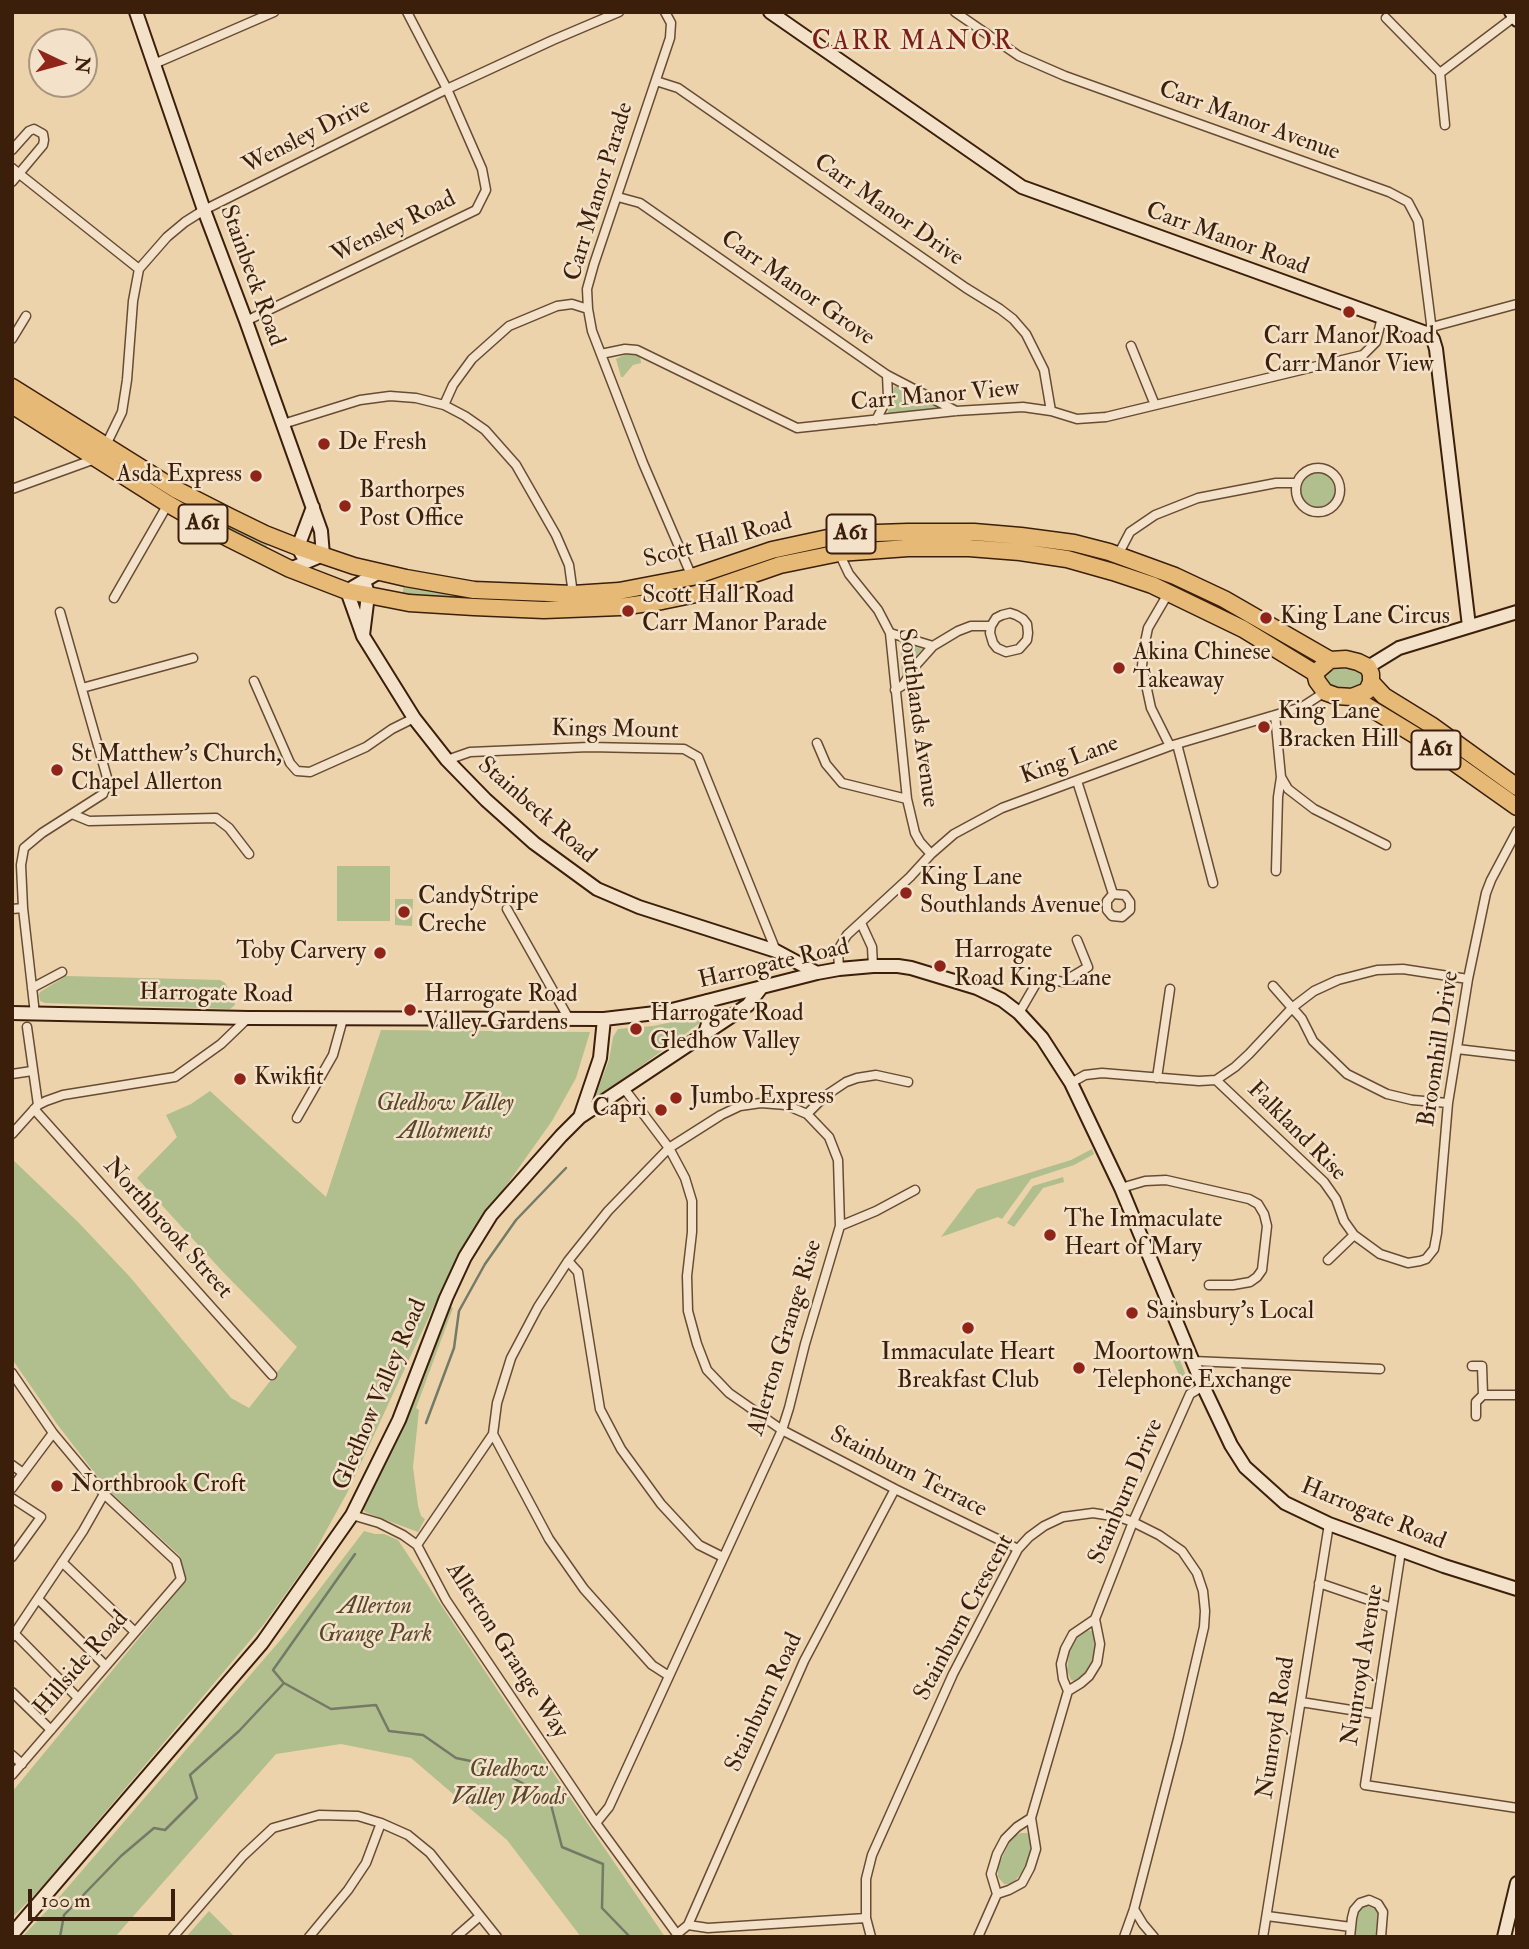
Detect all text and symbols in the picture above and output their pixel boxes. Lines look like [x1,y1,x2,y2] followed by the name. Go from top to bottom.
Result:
[813,27,1013,59] district label: CARR MANOR
[28,28,98,98] north arrow
[69,55,95,74] text: N
[1155,76,1343,168] street label: Carr Manor Avenue
[238,93,376,181] street label: Wensley Drive
[559,99,641,285] street label: Carr Manor Parade
[808,149,968,273] street label: Carr Manor Drive
[327,186,461,270] street label: Wensley Road
[1142,197,1312,283] street label: Carr Manor Road
[212,202,290,350] street label: Stainbeck Road
[714,225,880,353] street label: Carr Manor Grove
[1341,304,1357,320] marker: Carr Manor Road Carr Manor View
[1263,324,1435,380] place label: Carr Manor Road Carr Manor View
[850,375,1020,419] street label: Carr Manor View
[338,430,427,458] place label: De Fresh
[316,436,332,452] marker: De Fresh
[116,462,242,490] place label: Asda Express
[248,468,264,484] marker: Asda Express
[359,478,465,534] place label: Barthorpes Post Office
[337,498,353,514] marker: Barthorpes Post Office
[178,504,228,544] road number: A61
[641,508,795,576] street label: Scott Hall Road
[826,514,876,554] road number: A61
[642,583,827,639] place label: Scott Hall Road Carr Manor Parade
[620,603,636,619] marker: Scott Hall Road Carr Manor Parade
[1280,604,1450,632] place label: King Lane Circus
[1258,610,1274,626] marker: King Lane Circus
[890,627,944,809] street label: Southlands Avenue
[1133,640,1271,696] place label: Akina Chinese Takeaway
[1111,660,1127,676] marker: Akina Chinese Takeaway
[1278,699,1399,755] place label: King Lane Bracken Hill
[551,715,679,747] street label: Kings Mount
[1256,719,1272,735] marker: King Lane Bracken Hill
[1017,730,1123,792] street label: King Lane
[1412,730,1460,770] road number: A61
[71,742,282,798] place label: St Matthew's Church, Chapel Allerton
[471,752,601,870] street label: Stainbeck Road
[49,762,65,778] marker: St Matthew's Church, Chapel Allerton
[920,865,1101,921] place label: King Lane Southlands Avenue
[418,884,539,940] place label: CandyStripe Creche
[898,885,914,901] marker: King Lane Southlands Avenue
[396,904,412,920] marker: CandyStripe Creche
[696,934,852,996] street label: Harrogate Road
[954,938,1111,994] place label: Harrogate Road King Lane
[236,939,366,967] place label: Toby Carvery
[372,945,388,961] marker: Toby Carvery
[932,958,948,974] marker: Harrogate Road King Lane
[1413,969,1467,1129] street label: Broomhill Drive
[139,979,293,1011] street label: Harrogate Road
[424,982,578,1038] place label: Harrogate Road Valley Gardens
[650,1001,804,1057] place label: Harrogate Road Gledhow Valley
[402,1002,418,1018] marker: Harrogate Road Valley Gardens
[628,1021,644,1037] marker: Harrogate Road Gledhow Valley
[254,1065,324,1093] place label: Kwikfit
[232,1071,248,1087] marker: Kwikfit
[1240,1076,1352,1188] street label: Falkland Rise
[690,1084,834,1112] place label: Jumbo Express
[668,1090,684,1106] marker: Jumbo Express
[376,1091,514,1147] park label: Gledhow Valley Allotments
[592,1096,647,1124] place label: Capri
[653,1102,669,1118] marker: Capri
[96,1153,238,1305] street label: Northbrook Street
[1064,1207,1222,1263] place label: The Immaculate Heart of Mary
[1042,1227,1058,1243] marker: The Immaculate Heart of Mary
[743,1237,829,1439] street label: Allerton Grange Rise
[328,1295,434,1495] street label: Gledhow Valley Road
[1146,1299,1314,1327] place label: Sainsbury's Local
[1124,1305,1140,1321] marker: Sainsbury's Local
[960,1320,976,1336] marker: Immaculate Heart Breakfast Club
[881,1340,1055,1396] place label: Immaculate Heart Breakfast Club
[1093,1340,1292,1396] place label: Moortown Telephone Exchange
[1071,1360,1087,1376] marker: Moortown Telephone Exchange
[1083,1415,1171,1569] street label: Stainburn Drive
[825,1421,991,1525] street label: Stainburn Terrace
[71,1472,246,1500] place label: Northbrook Croft
[1296,1473,1450,1557] street label: Harrogate Road
[49,1478,65,1494] marker: Northbrook Croft
[909,1530,1021,1706] street label: Stainburn Crescent
[438,1558,574,1744] street label: Allerton Grange Way
[1337,1582,1391,1748] street label: Nunroyd Avenue
[318,1594,432,1650] park label: Allerton Grange Park
[29,1606,135,1722] street label: Hillside Road
[720,1629,810,1777] street label: Stainburn Road
[1252,1655,1302,1801] street label: Nunroyd Road
[452,1757,566,1813] park label: Gledhow Valley Woods
[32,1876,178,1920] scale bar
[41,1887,91,1914] text: 100 m

